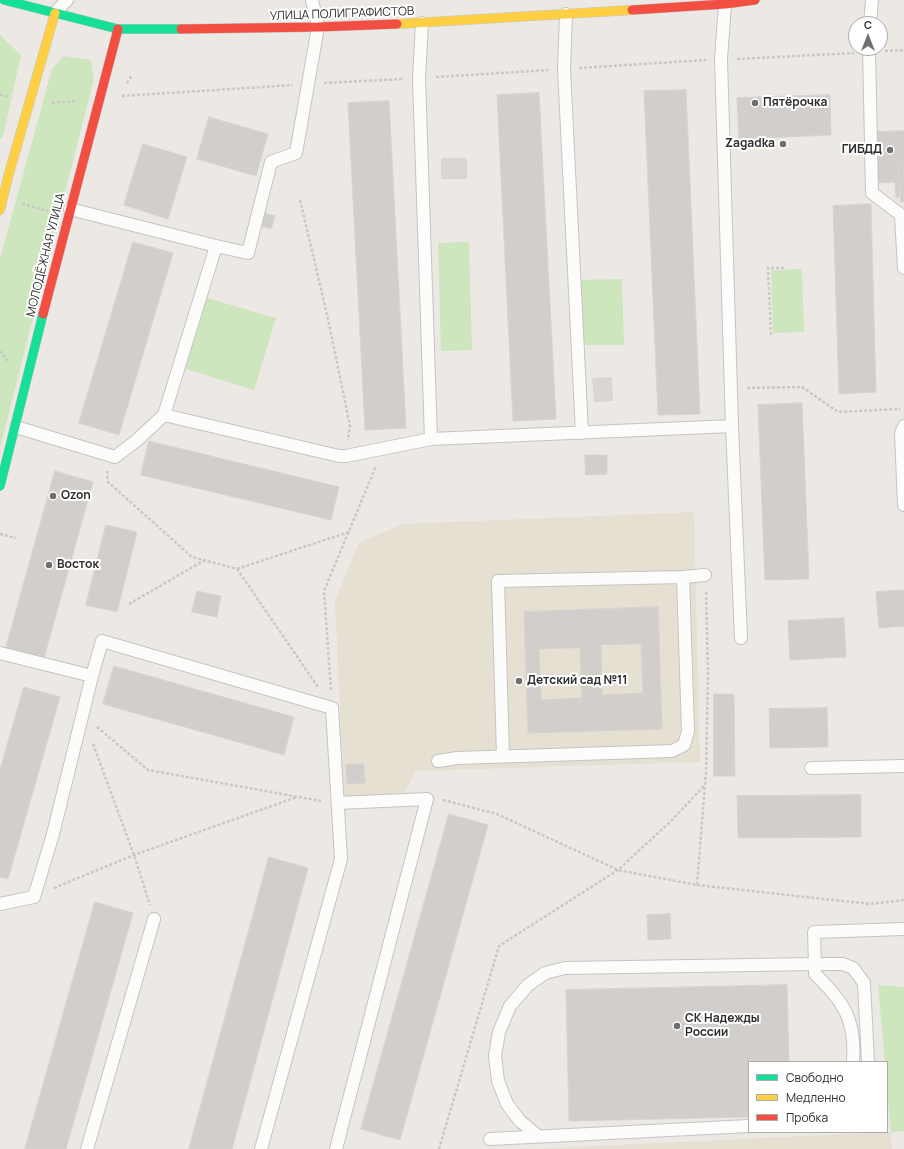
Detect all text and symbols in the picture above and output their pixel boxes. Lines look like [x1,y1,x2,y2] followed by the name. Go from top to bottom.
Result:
[270,4,414,24] street label: УЛИЦА ПОЛИГРАФИСТОВ
[848,16,888,56] north arrow
[864,17,872,32] text: С
[763,96,827,110] place label: Пятёрочка
[750,98,760,108] marker: Пятёрочка
[725,137,775,151] place label: Zagadka
[778,139,788,149] marker: Zagadka
[842,143,882,157] place label: ГИБДД
[885,145,895,155] marker: ГИБДД
[24,192,68,318] street label: МОЛОДЁЖНАЯ УЛИЦА
[61,489,91,503] place label: Ozon
[48,491,58,501] marker: Ozon
[57,558,99,572] place label: Восток
[44,560,54,570] marker: Восток
[527,674,627,688] place label: Детский сад №11
[514,676,524,686] marker: Детский сад №11
[685,1012,760,1040] place label: СК Надежды России
[672,1021,682,1031] marker: СК Надежды России
[748,1061,888,1133] legend
[786,1069,844,1086] text: Свободно
[786,1089,846,1106] text: Медленно
[786,1109,828,1126] text: Пробка

